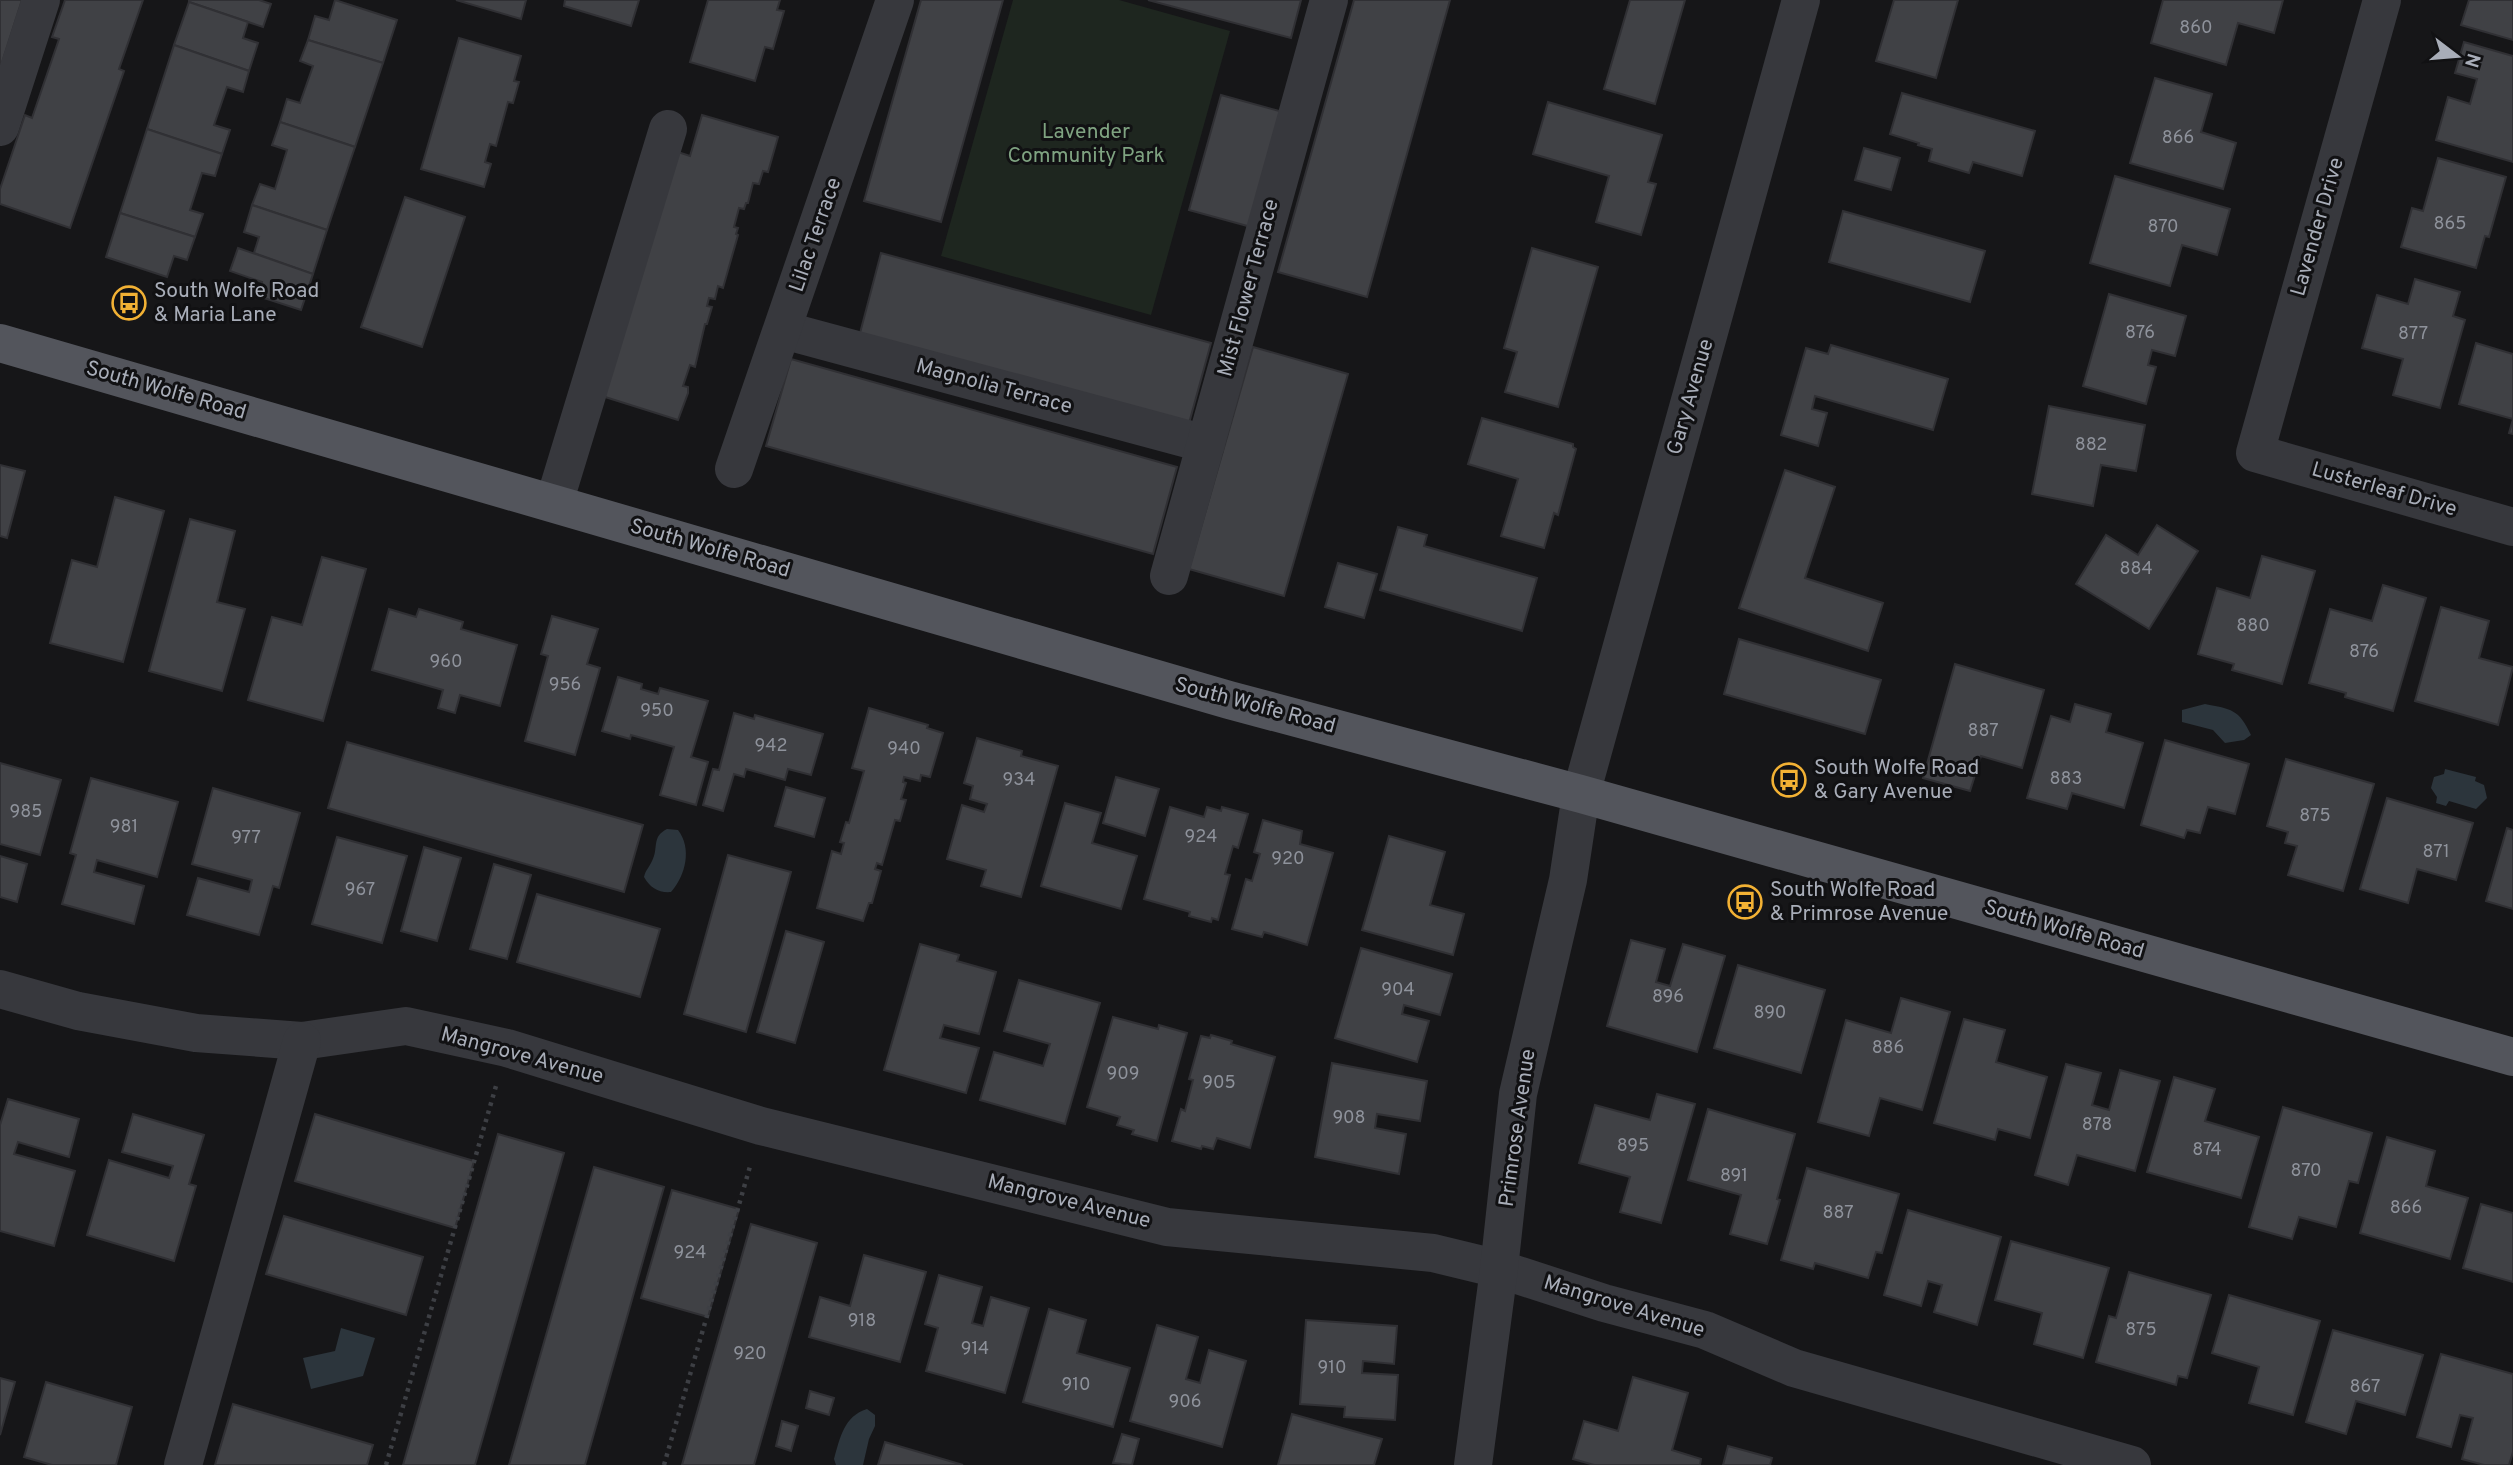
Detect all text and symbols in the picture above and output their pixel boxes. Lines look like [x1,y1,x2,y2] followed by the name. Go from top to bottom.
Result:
[2179,17,2213,40] house number: 860
[2422,21,2492,91] north arrow
[2458,50,2485,70] text: N
[1007,119,1165,170] park label: Lavender Community Park
[2162,127,2194,150] house number: 866
[2285,154,2351,300] street label: Lavender Drive
[784,174,848,296] street label: Lilac Terrace
[1212,196,1286,380] street label: Mist Flower Terrace
[2434,213,2466,236] house number: 865
[2147,216,2179,239] house number: 870
[154,278,319,329] place label: South Wolfe Road & Maria Lane
[110,284,148,322] bus stop icon: South Wolfe Road & Maria Lane
[2125,322,2155,345] house number: 876
[2398,323,2428,346] house number: 877
[1662,336,1720,458] street label: Gary Avenue
[913,353,1075,421] street label: Magnolia Terrace
[83,355,249,427] street label: South Wolfe Road
[2075,434,2107,457] house number: 882
[2308,456,2460,524] street label: Lusterleaf Drive
[627,513,793,585] street label: South Wolfe Road
[2119,558,2153,581] house number: 884
[2236,615,2270,638] house number: 880
[2349,641,2379,664] house number: 876
[429,651,463,674] house number: 960
[1172,672,1338,740] street label: South Wolfe Road
[549,674,581,697] house number: 956
[640,700,674,723] house number: 950
[1967,720,1999,743] house number: 887
[755,735,787,758] house number: 942
[887,738,921,761] house number: 940
[1814,755,1979,806] place label: South Wolfe Road & Gary Avenue
[1770,761,1808,799] bus stop icon: South Wolfe Road & Gary Avenue
[2050,768,2082,791] house number: 883
[1003,769,1035,792] house number: 934
[10,801,42,824] house number: 985
[2299,805,2331,828] house number: 875
[110,816,138,839] house number: 981
[1185,826,1217,849] house number: 924
[231,827,261,850] house number: 977
[2422,841,2450,864] house number: 871
[1271,848,1305,871] house number: 920
[1770,877,1948,928] place label: South Wolfe Road & Primrose Avenue
[345,879,375,902] house number: 967
[1726,883,1764,921] bus stop icon: South Wolfe Road & Primrose Avenue
[1981,894,2147,966] street label: South Wolfe Road
[1381,979,1415,1002] house number: 904
[1652,986,1684,1009] house number: 896
[1754,1002,1786,1025] house number: 890
[438,1021,606,1091] street label: Mangrove Avenue
[1872,1037,1904,1060] house number: 886
[1494,1047,1542,1209] street label: Primrose Avenue
[1107,1063,1139,1086] house number: 909
[1202,1072,1236,1095] house number: 905
[1332,1107,1366,1130] house number: 908
[2082,1114,2112,1137] house number: 878
[1617,1135,1649,1158] house number: 895
[2192,1139,2222,1162] house number: 874
[2290,1160,2322,1183] house number: 870
[1720,1165,1748,1188] house number: 891
[985,1169,1153,1235] street label: Mangrove Avenue
[2390,1197,2422,1220] house number: 866
[1822,1202,1854,1225] house number: 887
[674,1242,706,1265] house number: 924
[1540,1270,1708,1344] street label: Mangrove Avenue
[848,1310,876,1333] house number: 918
[2125,1319,2157,1342] house number: 875
[961,1338,989,1361] house number: 914
[733,1343,767,1366] house number: 920
[1317,1357,1347,1380] house number: 910
[1061,1374,1091,1397] house number: 910
[2350,1376,2380,1399] house number: 867
[1169,1391,1201,1414] house number: 906

